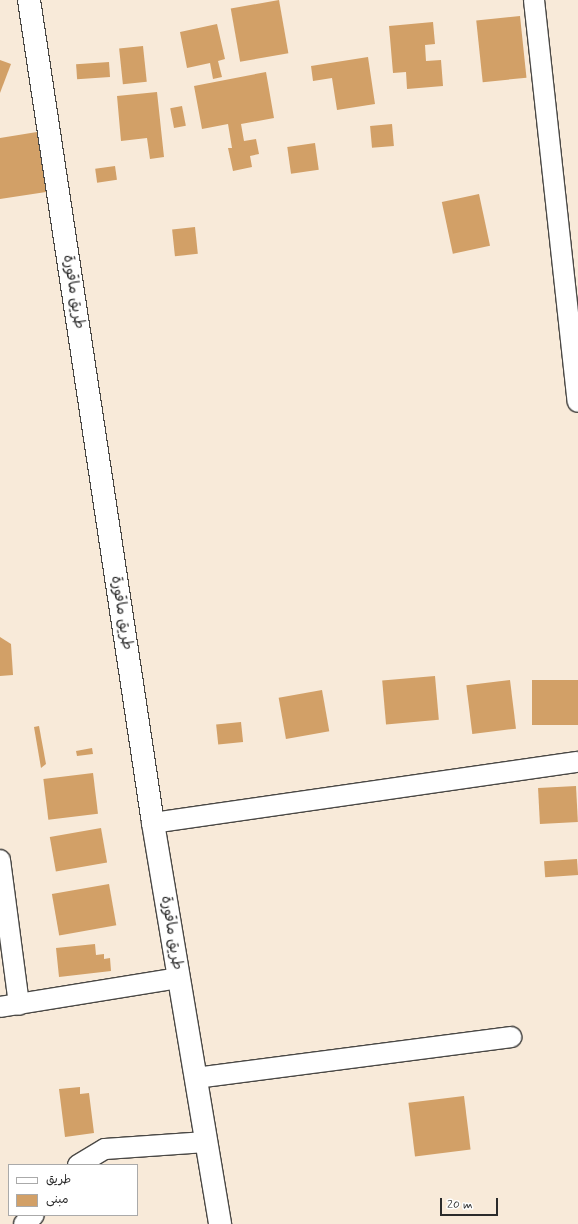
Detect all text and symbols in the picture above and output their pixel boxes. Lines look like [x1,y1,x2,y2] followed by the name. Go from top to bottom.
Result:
[58,254,88,330] street label: طريق ماقورة
[106,575,136,651] street label: طريق ماقورة
[156,895,186,971] street label: طريق ماقورة
[8,1164,138,1216] legend
[46,1172,71,1188] text: طريق
[442,1190,500,1216] scale bar
[46,1192,69,1208] text: مبنى
[447,1197,473,1213] text: 20 m

